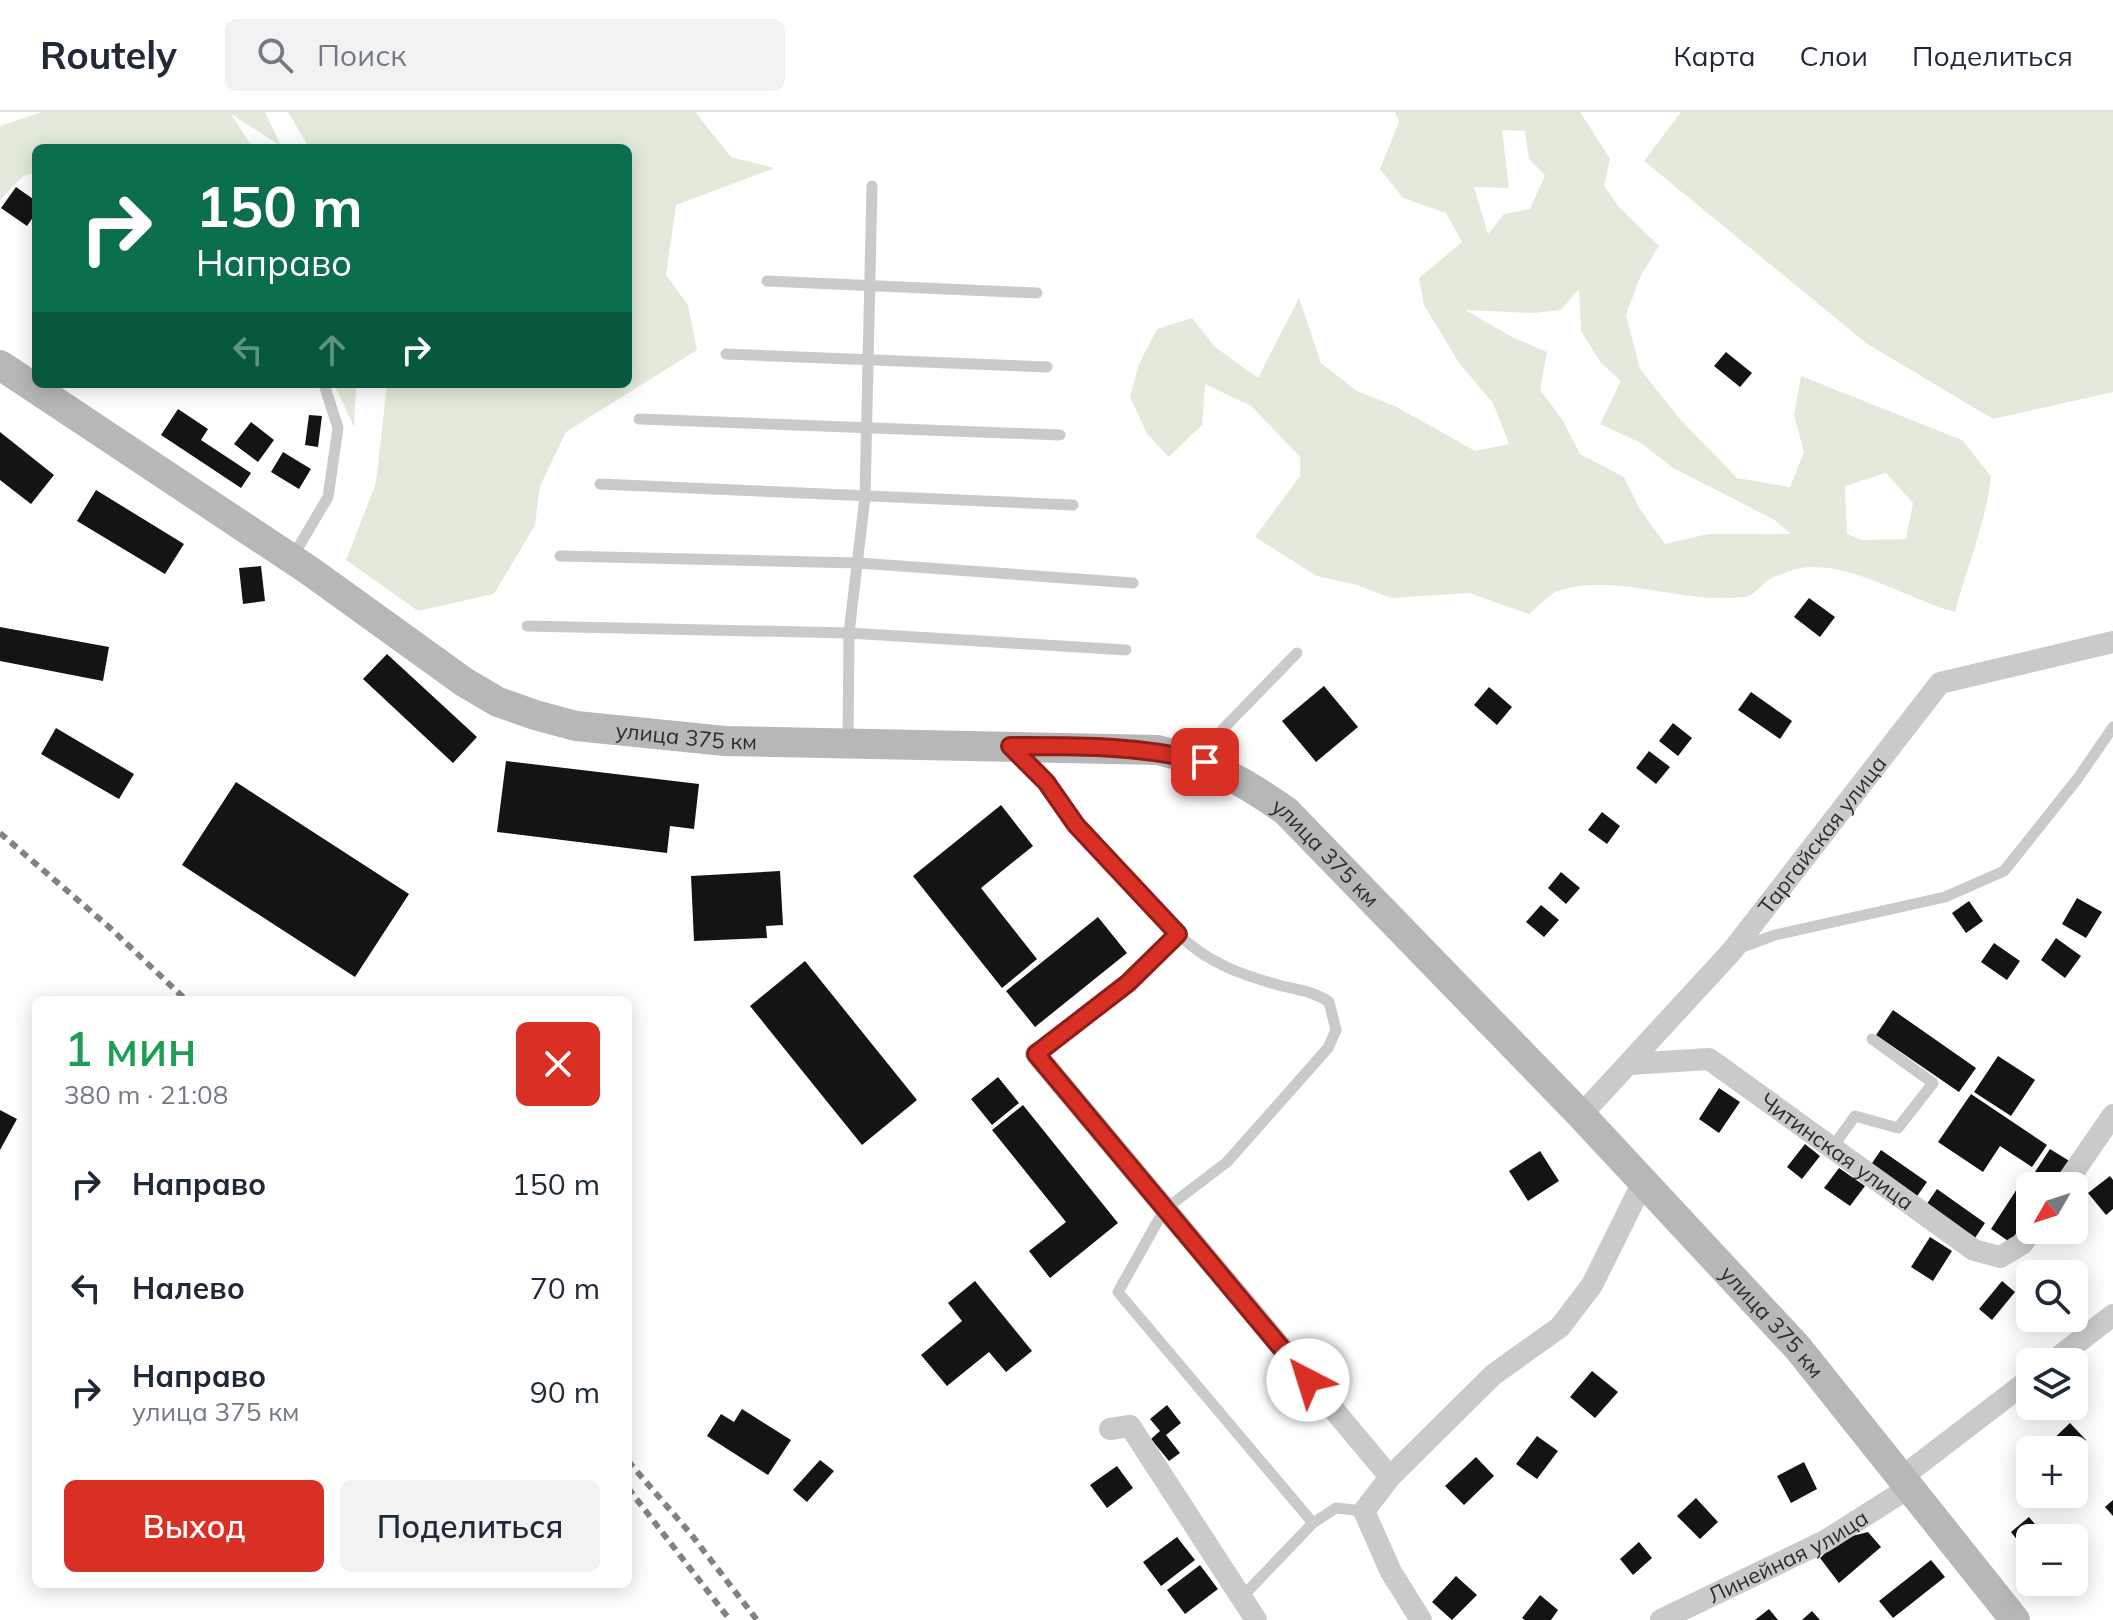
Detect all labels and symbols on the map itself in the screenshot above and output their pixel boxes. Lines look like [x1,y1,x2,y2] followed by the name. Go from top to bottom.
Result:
[614,716,757,756] street label: улица 375 км
[1171,728,1239,796] pin
[1752,750,1892,920] street label: Таргайская улица
[1267,792,1385,913] street label: улица 375 км
[1755,1086,1919,1216] street label: Читинская улица
[2016,1172,2088,1244] north arrow
[1714,1260,1830,1383] street label: улица 375 км
[1266,1338,1350,1422] position arrow
[1703,1503,1873,1609] street label: Линейная улица

